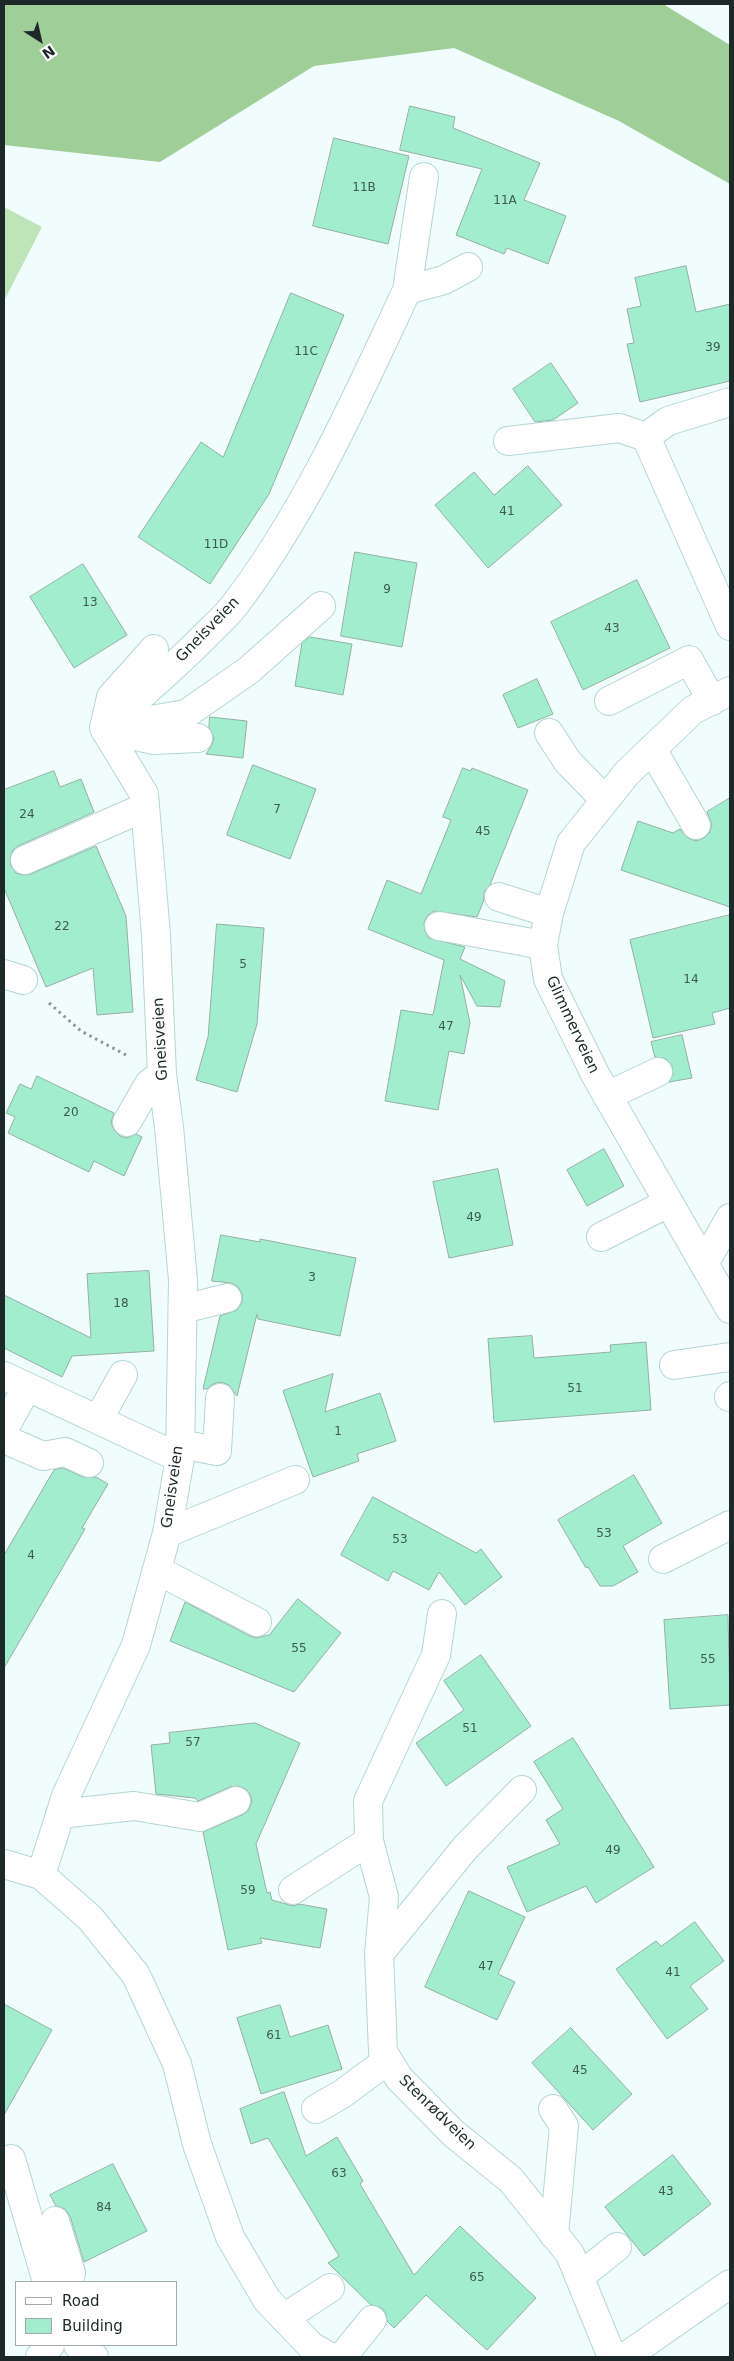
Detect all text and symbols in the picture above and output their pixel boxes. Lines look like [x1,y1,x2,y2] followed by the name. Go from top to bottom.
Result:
[15,15,65,65] north arrow
[39,42,58,62] text: N
[352,181,376,195] house number: 11B
[493,194,517,208] house number: 11A
[705,341,721,355] house number: 39
[294,345,318,359] house number: 11C
[499,505,515,519] house number: 41
[204,538,228,552] house number: 11D
[383,583,391,597] house number: 9
[173,594,243,666] street label: Gneisveien
[82,596,98,610] house number: 13
[604,622,620,636] house number: 43
[273,803,281,817] house number: 7
[19,808,35,822] house number: 24
[475,825,491,839] house number: 45
[54,920,70,934] house number: 22
[239,958,247,972] house number: 5
[542,973,602,1077] street label: Glimmerveien
[683,973,699,987] house number: 14
[150,997,172,1081] street label: Gneisveien
[438,1020,454,1034] house number: 47
[63,1106,79,1120] house number: 20
[466,1211,482,1225] house number: 49
[308,1271,316,1285] house number: 3
[113,1297,129,1311] house number: 18
[567,1382,583,1396] house number: 51
[334,1425,342,1439] house number: 1
[158,1444,188,1530] street label: Gneisveien
[596,1527,612,1541] house number: 53
[392,1533,408,1547] house number: 53
[27,1549,35,1563] house number: 4
[291,1642,307,1656] house number: 55
[700,1653,716,1667] house number: 55
[462,1722,478,1736] house number: 51
[185,1736,201,1750] house number: 57
[605,1844,621,1858] house number: 49
[240,1884,256,1898] house number: 59
[478,1960,494,1974] house number: 47
[665,1966,681,1980] house number: 41
[266,2029,282,2043] house number: 61
[572,2064,588,2078] house number: 45
[395,2072,479,2154] street label: Stenrødveien
[331,2167,347,2181] house number: 63
[658,2185,674,2199] house number: 43
[96,2201,112,2215] house number: 84
[469,2271,485,2285] house number: 65
[15,2281,178,2346] legend
[62,2292,100,2310] text: Road
[62,2317,123,2335] text: Building

